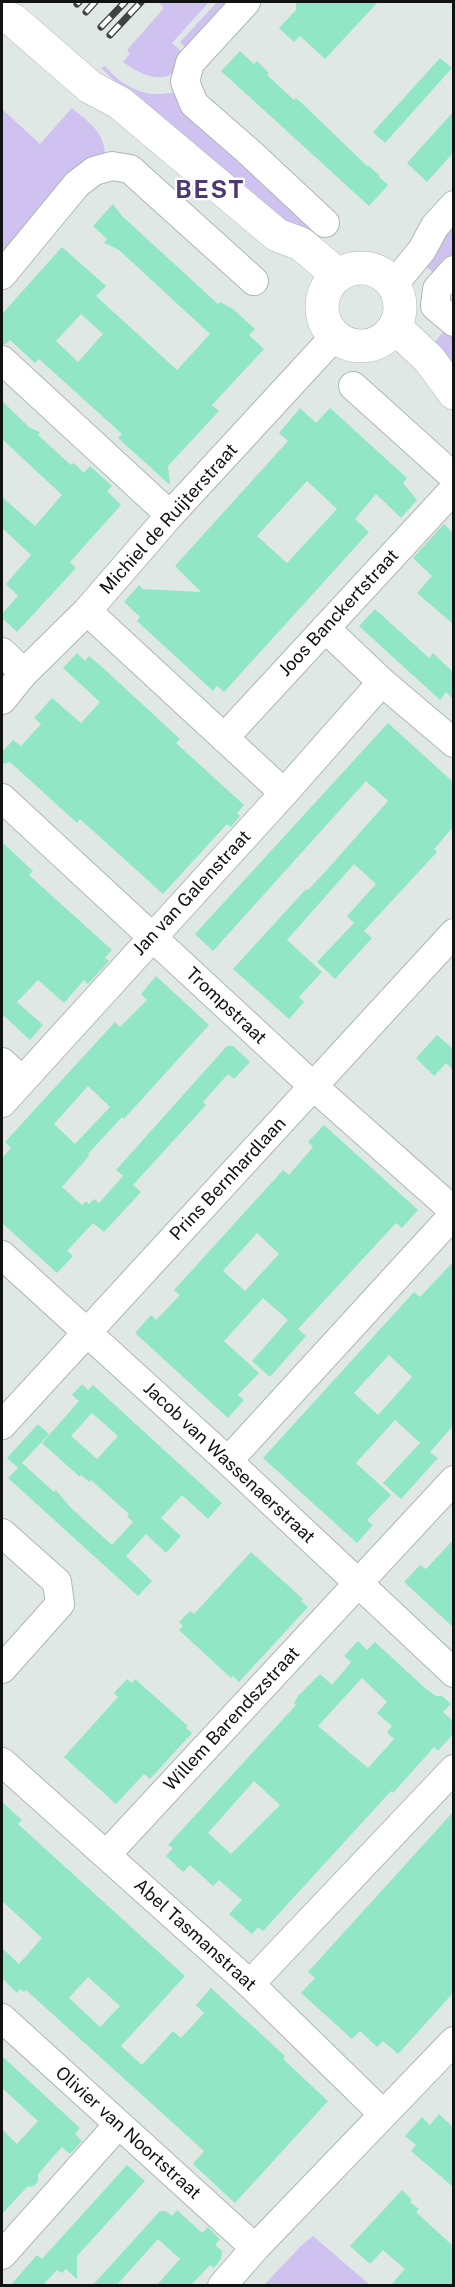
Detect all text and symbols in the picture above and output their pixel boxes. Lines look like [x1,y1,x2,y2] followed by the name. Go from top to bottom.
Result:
[175,177,245,205] district label: BEST
[96,439,242,599] street label: Michiel de Ruijterstraat
[275,545,403,681] street label: Joos Banckertstraat
[129,826,255,960] street label: Jan van Galenstraat
[181,963,271,1049] street label: Trompstraat
[165,1113,291,1245] street label: Prins Bernhardlaan
[139,1378,319,1548] street label: Jacob van Wassenaerstraat
[160,1642,304,1796] street label: Willem Barendszstraat
[129,1874,261,1996] street label: Abel Tasmanstraat
[51,2062,205,2204] street label: Olivier van Noortstraat

